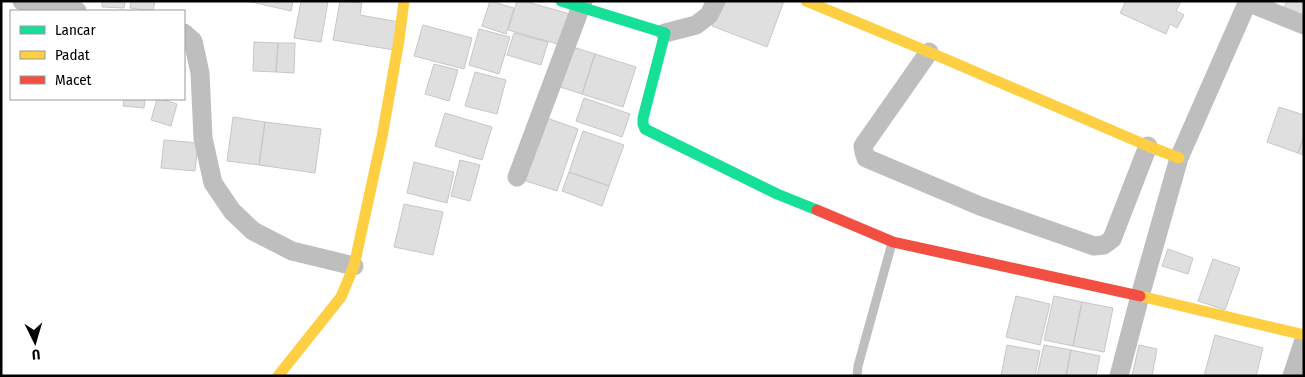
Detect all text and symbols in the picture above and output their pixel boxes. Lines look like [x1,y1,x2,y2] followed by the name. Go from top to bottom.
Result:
[10,10,185,100] legend
[55,21,96,39] text: Lancar
[55,46,90,64] text: Padat
[55,71,92,89] text: Macet
[10,317,60,367] north arrow
[31,346,41,363] text: U

